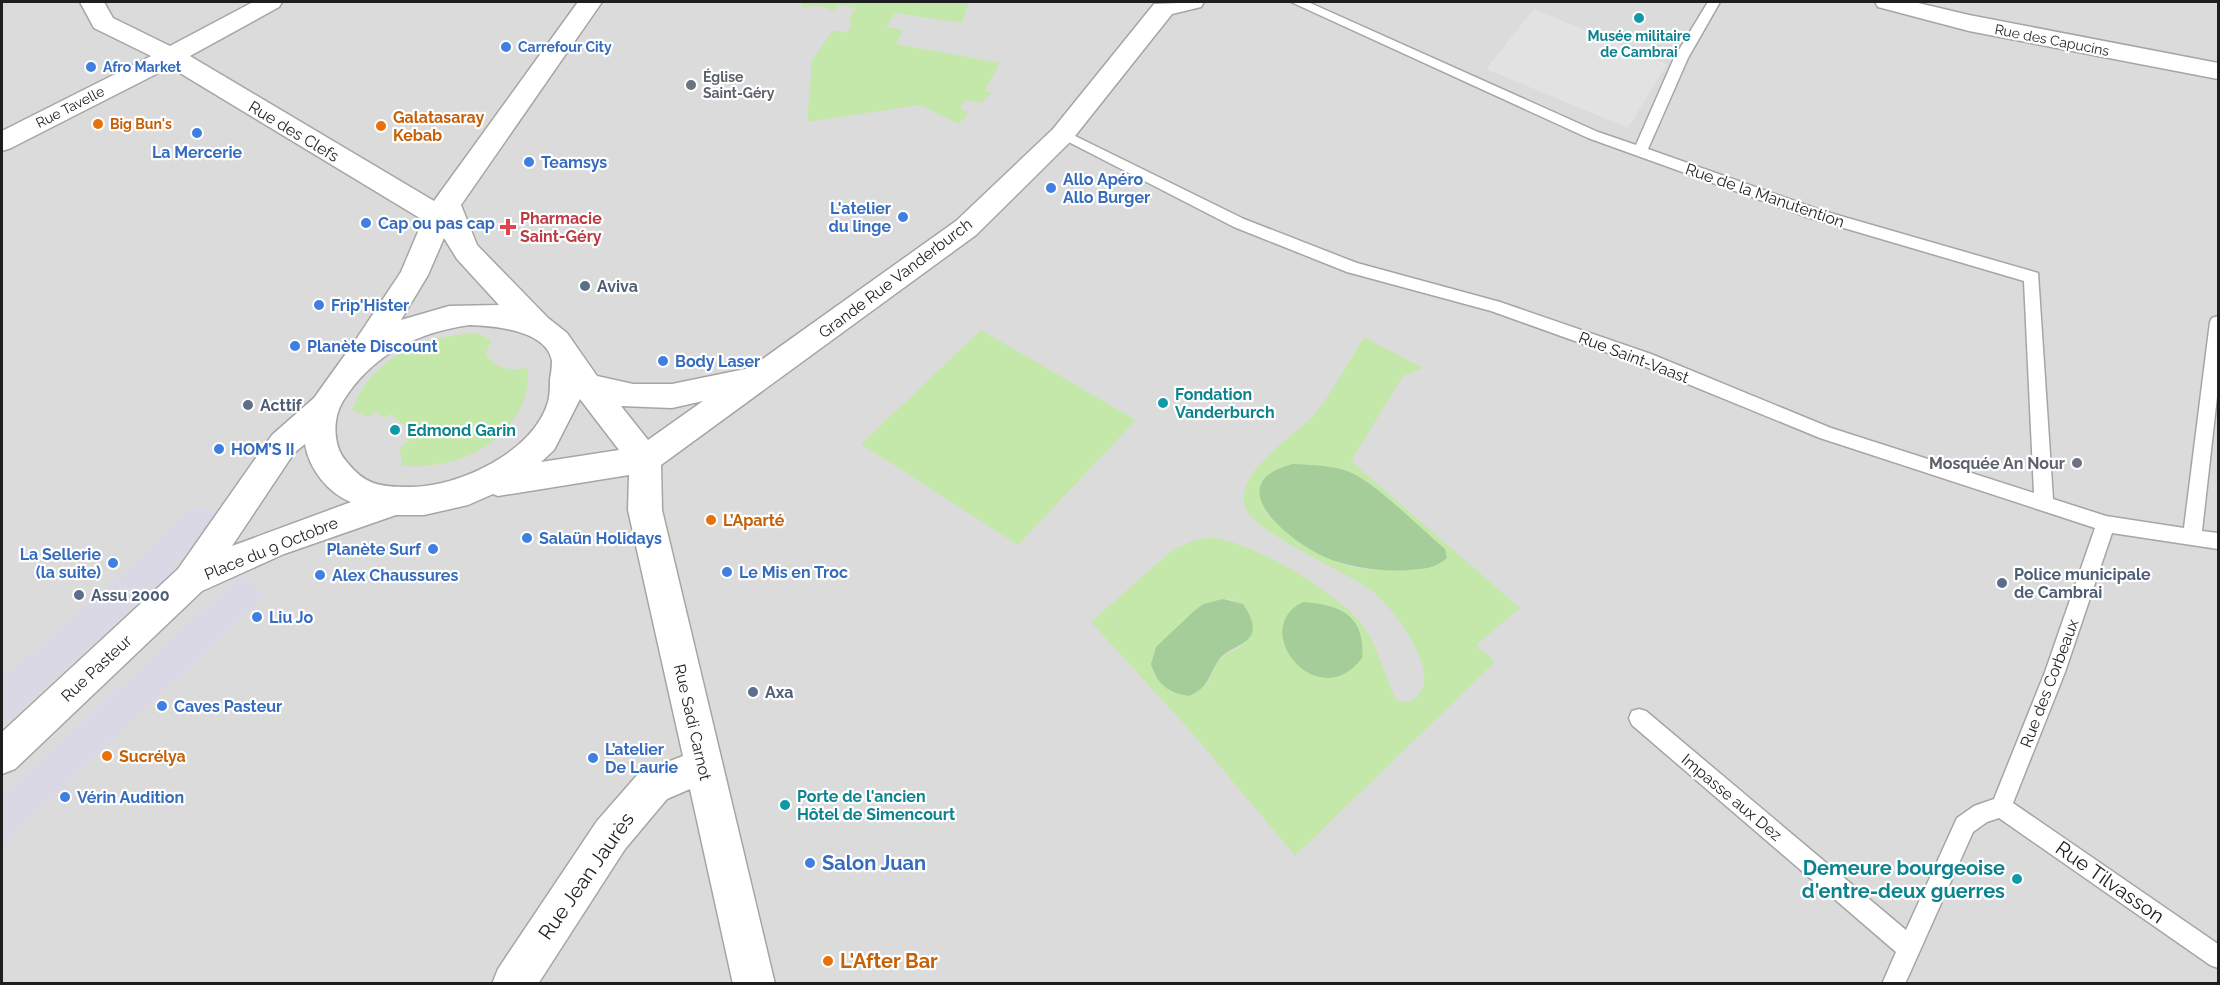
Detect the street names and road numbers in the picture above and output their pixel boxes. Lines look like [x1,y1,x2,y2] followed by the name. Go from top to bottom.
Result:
[1993,21,2111,59] street label: Rue des Capucins
[33,83,107,131] street label: Rue Tavelle
[245,97,343,166] street label: Rue des Clefs
[1683,159,1847,232] street label: Rue de la Manutention
[815,214,976,342] street label: Grande Rue Vanderburch
[1576,328,1692,387] street label: Rue Saint-Vaast
[202,513,341,584] street label: Place du 9 Octobre
[2016,616,2083,750] street label: Rue des Corbeaux
[57,631,136,706] street label: Rue Pasteur
[670,662,715,783] street label: Rue Sadi Carnot
[1678,750,1786,845] street label: Impasse aux Dez
[533,808,639,944] street label: Rue Jean Jaurès
[2051,836,2169,928] street label: Rue Tilvasson

